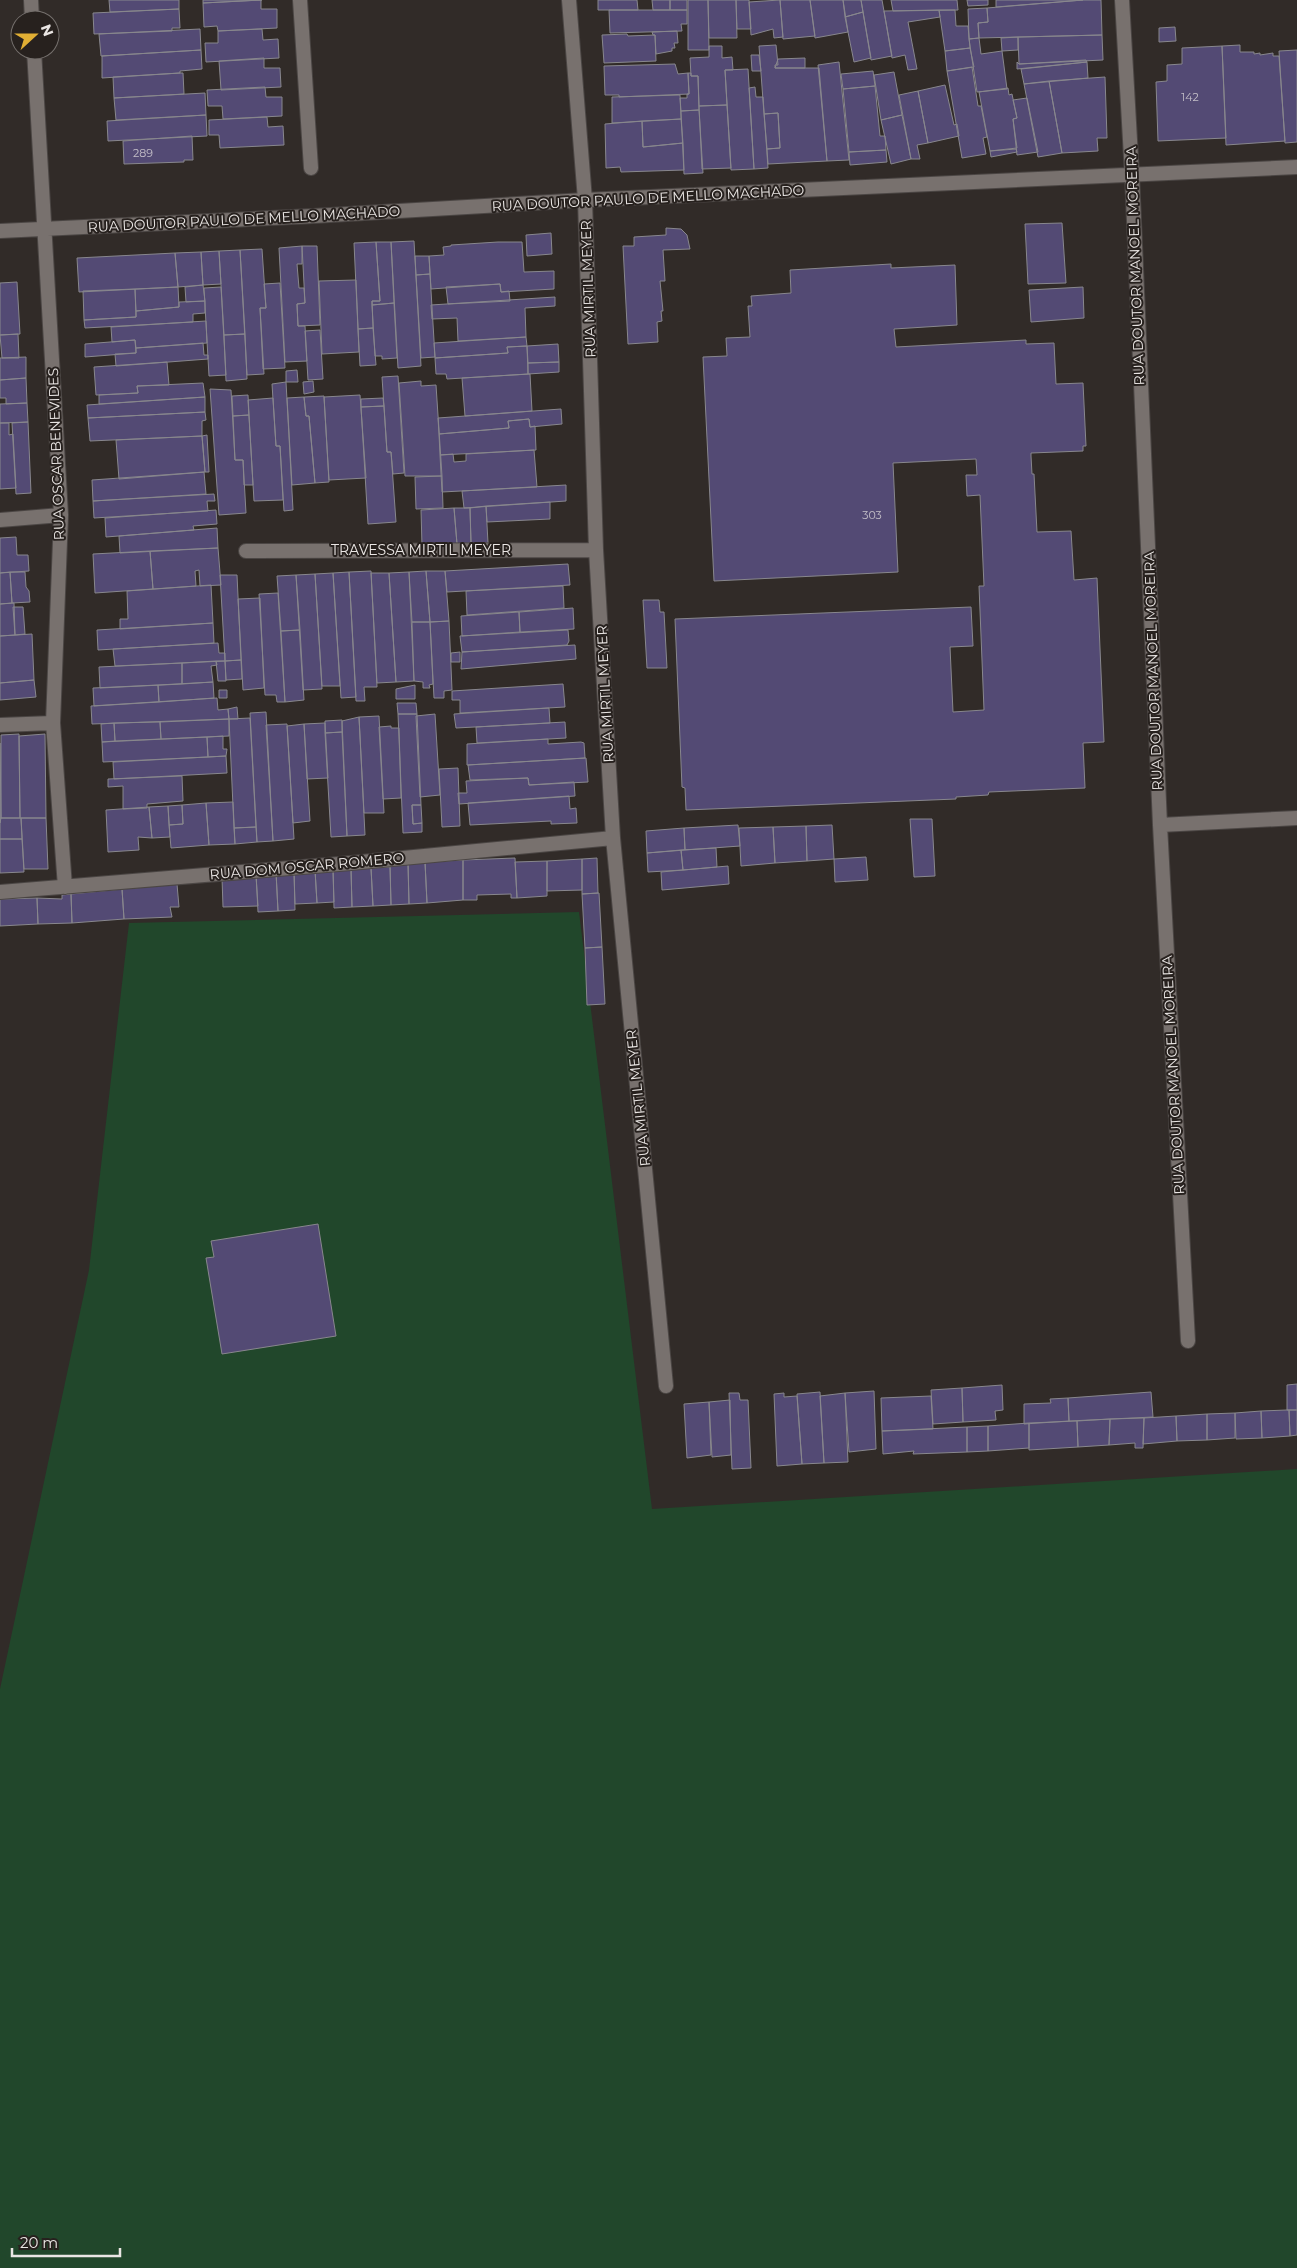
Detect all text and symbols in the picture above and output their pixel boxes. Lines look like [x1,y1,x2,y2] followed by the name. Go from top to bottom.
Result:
[10,10,60,60] north arrow
[37,22,58,39] text: N
[1181,90,1199,104] house number: 142
[1122,145,1148,386] street label: RUA DOUTOR MANOEL MOREIRA
[133,146,153,160] house number: 289
[491,181,805,215] street label: RUA DOUTOR PAULO DE MELLO MACHADO
[87,202,401,236] street label: RUA DOUTOR PAULO DE MELLO MACHADO
[577,220,599,358] street label: RUA MIRTIL MEYER
[44,368,68,540] street label: RUA OSCAR BENEVIDES
[862,508,882,522] house number: 303
[331,541,511,559] street label: TRAVESSA MIRTIL MEYER
[1140,550,1166,791] street label: RUA DOUTOR MANOEL MOREIRA
[592,625,618,763] street label: RUA MIRTIL MEYER
[209,848,405,883] street label: RUA DOM OSCAR ROMERO
[1158,954,1188,1195] street label: RUA DOUTOR MANOEL MOREIRA
[622,1029,654,1167] street label: RUA MIRTIL MEYER
[12,2226,120,2258] scale bar
[20,2233,58,2252] text: 20 m

